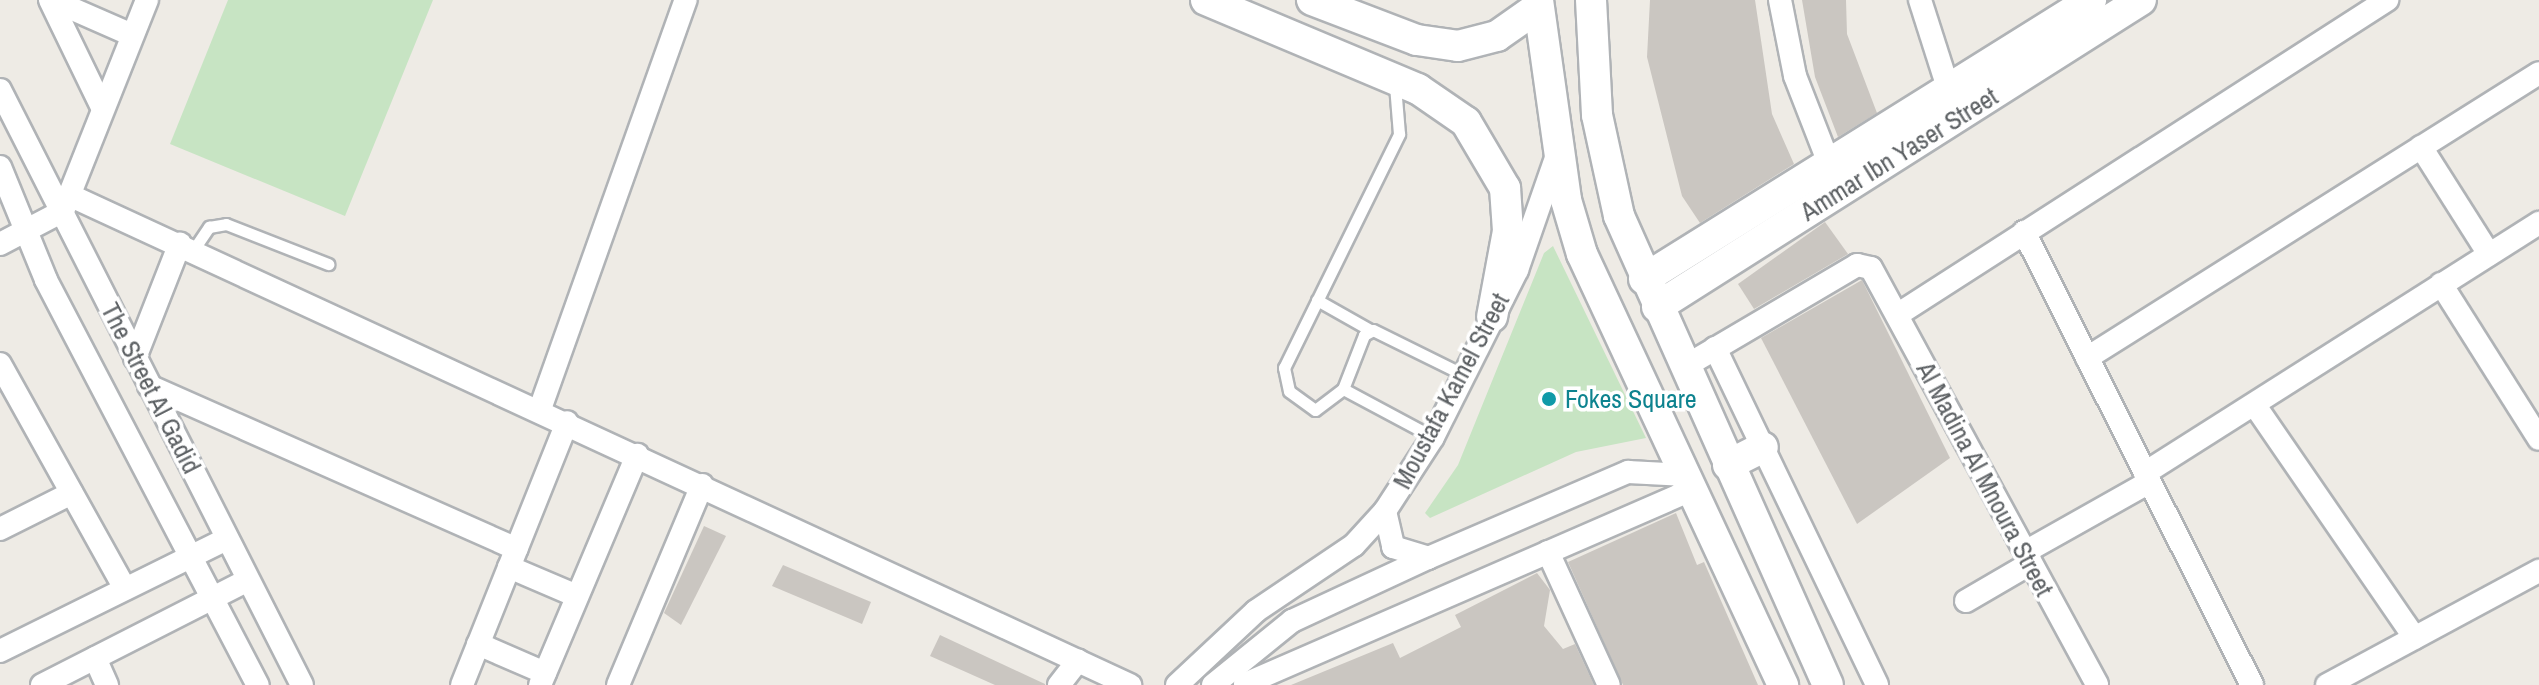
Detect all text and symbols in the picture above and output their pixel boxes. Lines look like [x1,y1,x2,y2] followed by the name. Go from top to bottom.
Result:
[1794,81,2004,227] street label: Ammar Ibn Yaser Street
[1386,288,1516,494] street label: Moustafa Kamel Street
[94,297,208,479] street label: The Street Al Gadid
[1910,356,2060,602] street label: Al Madina Al Mnoura Street
[1565,383,1697,415] place label: Fokes Square
[1540,390,1558,408] marker: Fokes Square

